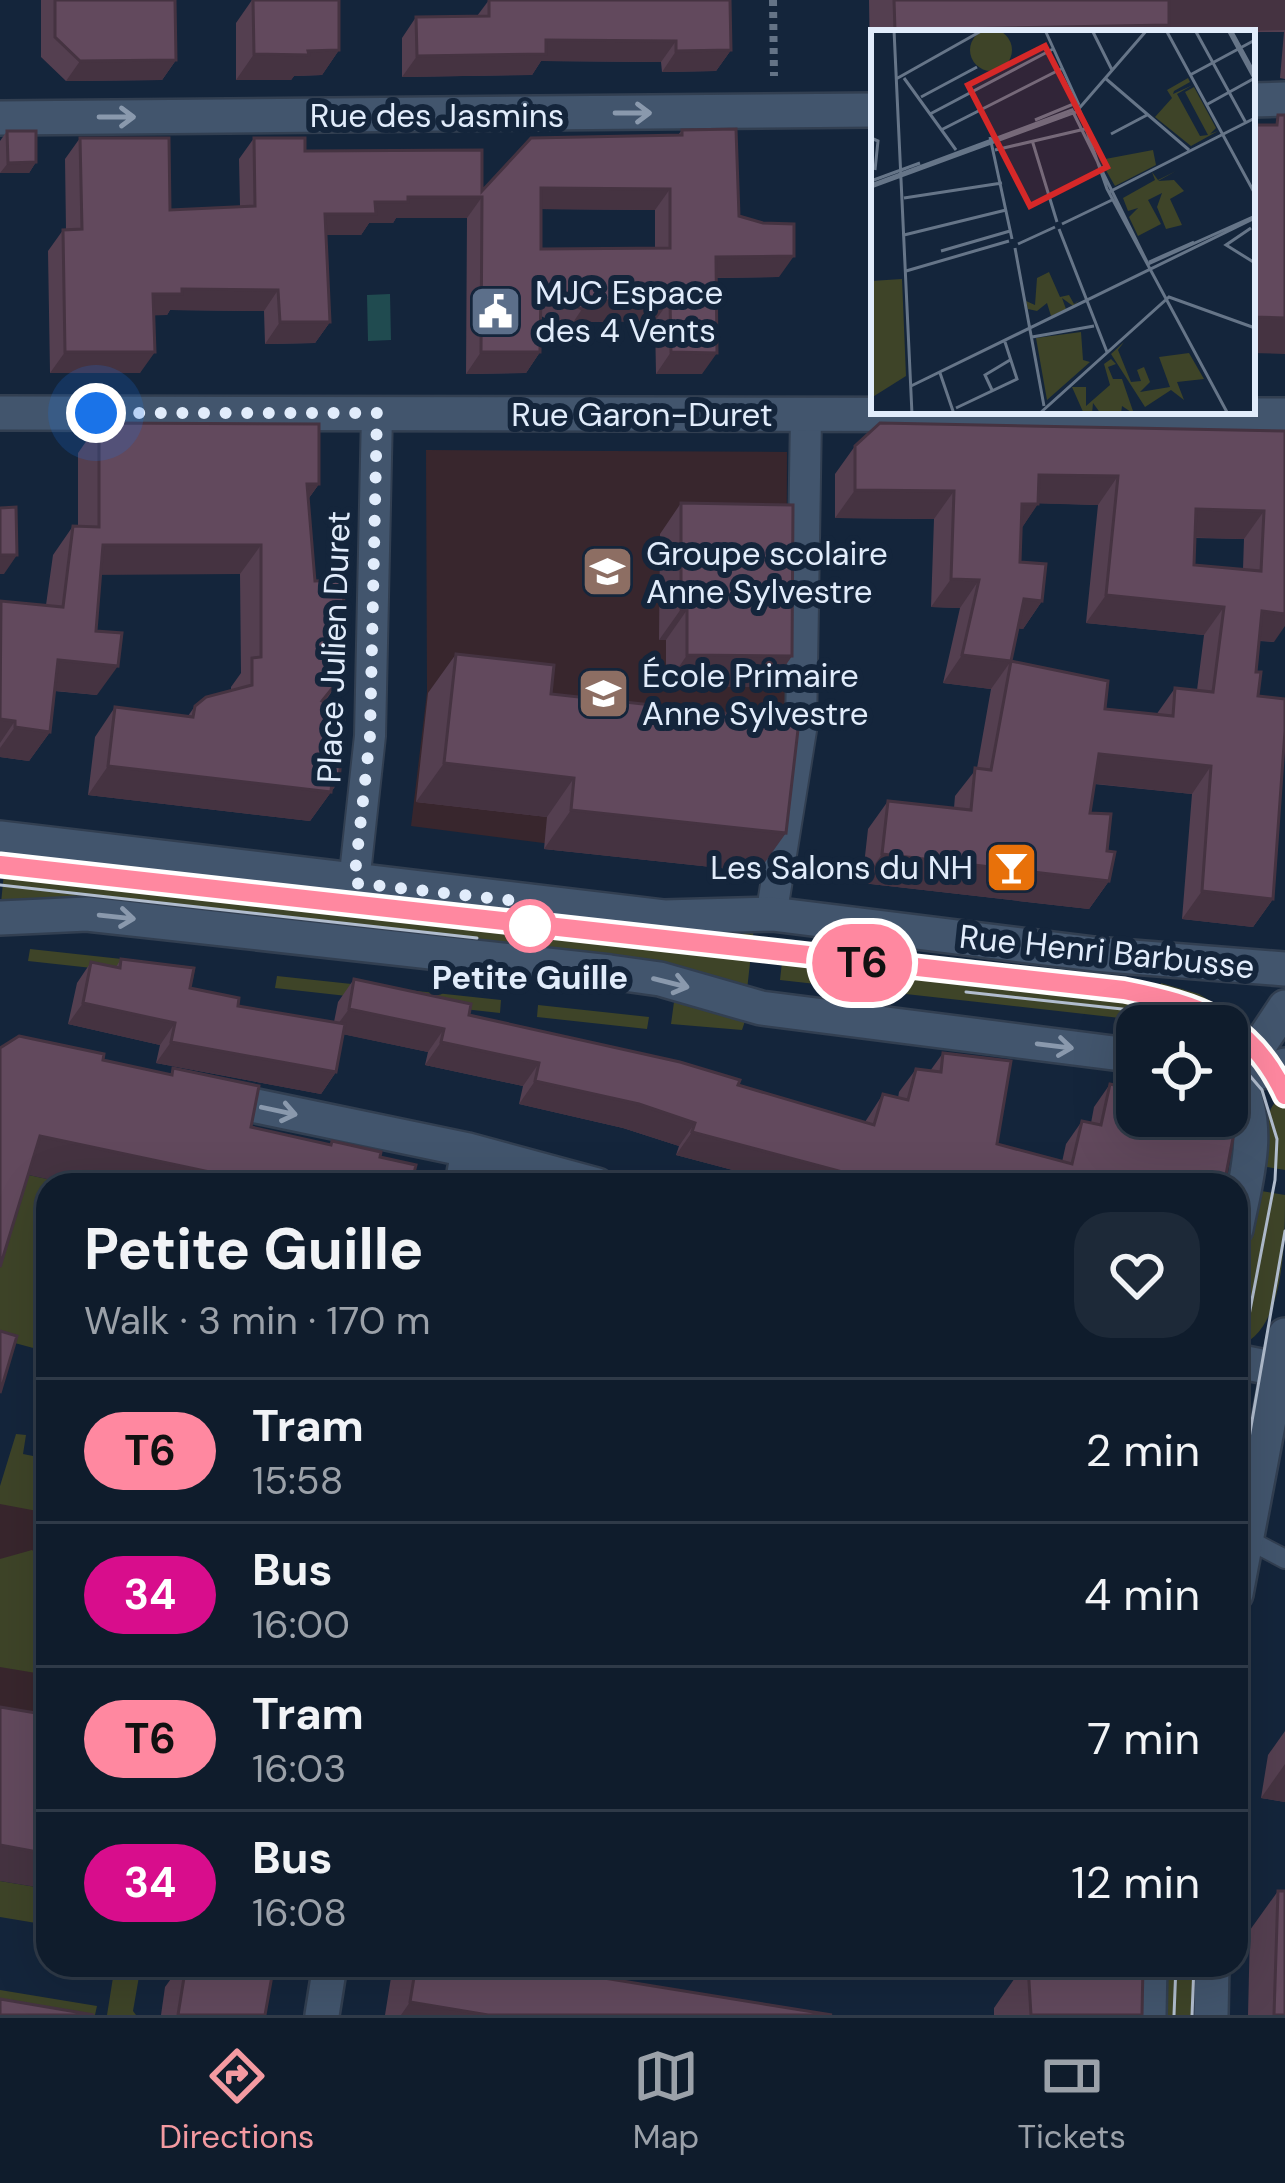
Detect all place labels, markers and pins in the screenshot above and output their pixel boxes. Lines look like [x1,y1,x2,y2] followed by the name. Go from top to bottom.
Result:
[535,271,723,352] place label: MJC Espace des 4 Vents
[468,283,524,339] public building icon: MJC Espace des 4 Vents
[646,532,888,613] place label: Groupe scolaire Anne Sylvestre
[579,544,635,600] school or university icon: Groupe scolaire Anne Sylvestre
[642,654,869,735] place label: École Primaire Anne Sylvestre
[575,666,631,722] school or university icon: École Primaire Anne Sylvestre
[984,839,1040,895] bar icon: Les Salons du NH
[710,846,973,889] place label: Les Salons du NH
[505,901,555,951] marker: Petite Guille
[432,956,628,999] place label: Petite Guille

